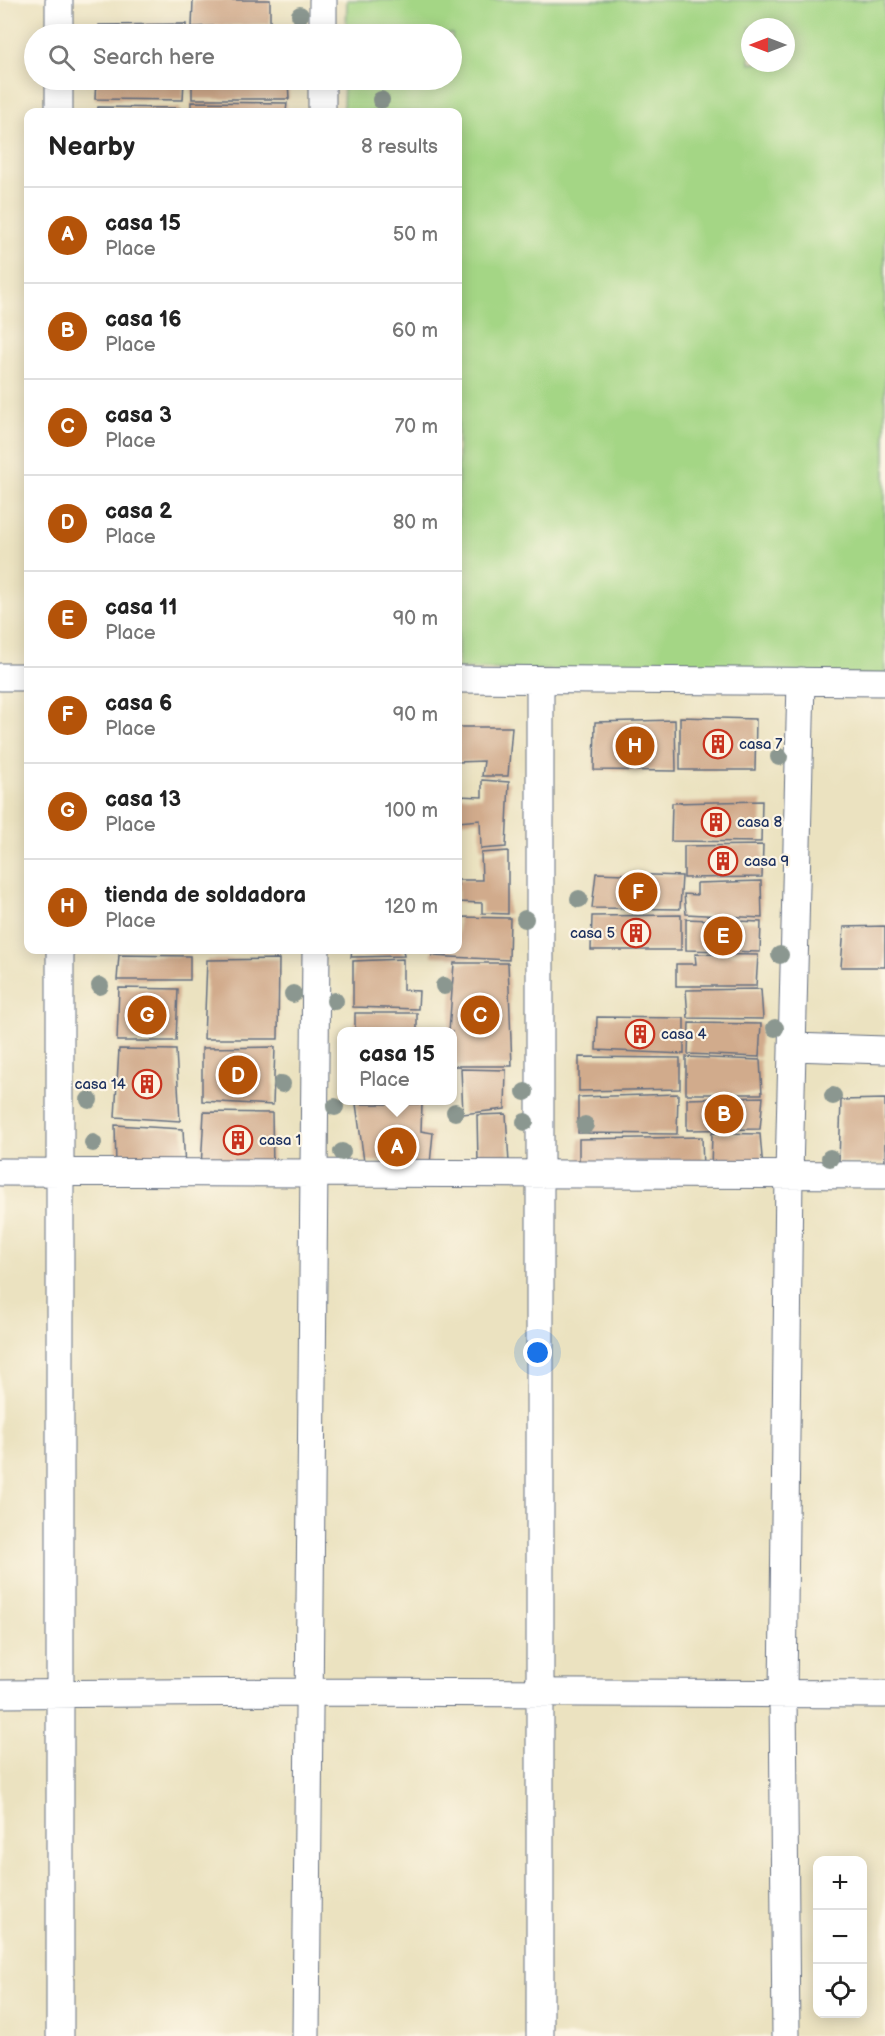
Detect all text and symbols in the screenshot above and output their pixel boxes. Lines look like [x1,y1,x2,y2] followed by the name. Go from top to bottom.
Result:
[741,18,795,72] north arrow
[24,24,462,90] search box
[45,41,78,74] icon: search
[93,44,215,71] text: Search here
[48,132,135,163] text: Nearby
[361,135,438,159] text: 8 results
[105,210,181,237] text: casa 15
[61,223,74,247] text: A
[393,223,438,247] text: 50 m
[105,237,156,261] text: Place
[105,306,182,333] text: casa 16
[60,319,75,343] text: B
[392,319,438,343] text: 60 m
[105,333,156,357] text: Place
[105,402,172,429] text: casa 3
[60,415,75,439] text: C
[394,415,438,439] text: 70 m
[105,429,156,453] text: Place
[105,498,172,525] text: casa 2
[61,511,74,535] text: D
[393,511,438,535] text: 80 m
[105,525,156,549] text: Place
[105,594,178,621] text: casa 11
[61,607,74,631] text: E
[393,607,438,631] text: 90 m
[105,621,156,645] text: Place
[105,690,172,717] text: casa 6
[61,703,74,727] text: F
[393,703,438,727] text: 90 m
[105,717,156,741] text: Place
[616,724,654,768] pin: H
[702,728,734,760] building icon: casa 7
[739,735,783,754] place label: casa 7
[105,786,181,813] text: casa 13
[60,799,75,823] text: G
[385,799,438,823] text: 100 m
[700,806,732,838] building icon: casa 8
[105,813,156,837] text: Place
[737,813,782,832] place label: casa 8
[707,845,739,877] building icon: casa 9
[744,852,789,871] place label: casa 9
[618,870,658,914] pin: F
[105,882,306,909] text: tienda de soldadora
[60,895,75,919] text: H
[385,895,438,919] text: 120 m
[105,909,156,933] text: Place
[704,914,742,958] pin: E
[620,917,652,949] building icon: casa 5
[570,924,615,943] place label: casa 5
[128,992,166,1038] pin: G
[460,992,500,1038] pin: C
[624,1018,656,1050] building icon: casa 4
[661,1025,707,1044] place label: casa 4
[337,1027,457,1105] popup
[359,1041,435,1068] text: casa 15
[218,1052,258,1098] pin: D
[131,1068,163,1100] building icon: casa 14
[359,1068,410,1092] text: Place
[75,1075,126,1094] place label: casa 14
[704,1092,744,1136] pin: B
[222,1124,254,1156] building icon: casa 1
[378,1124,416,1170] pin: A
[259,1131,301,1150] place label: casa 1
[523,1338,552,1367] your location
[813,1856,867,2018] map controls
[813,1856,867,1910] button: +
[813,1910,867,1964] button: −
[813,1964,867,2018] button: locate

